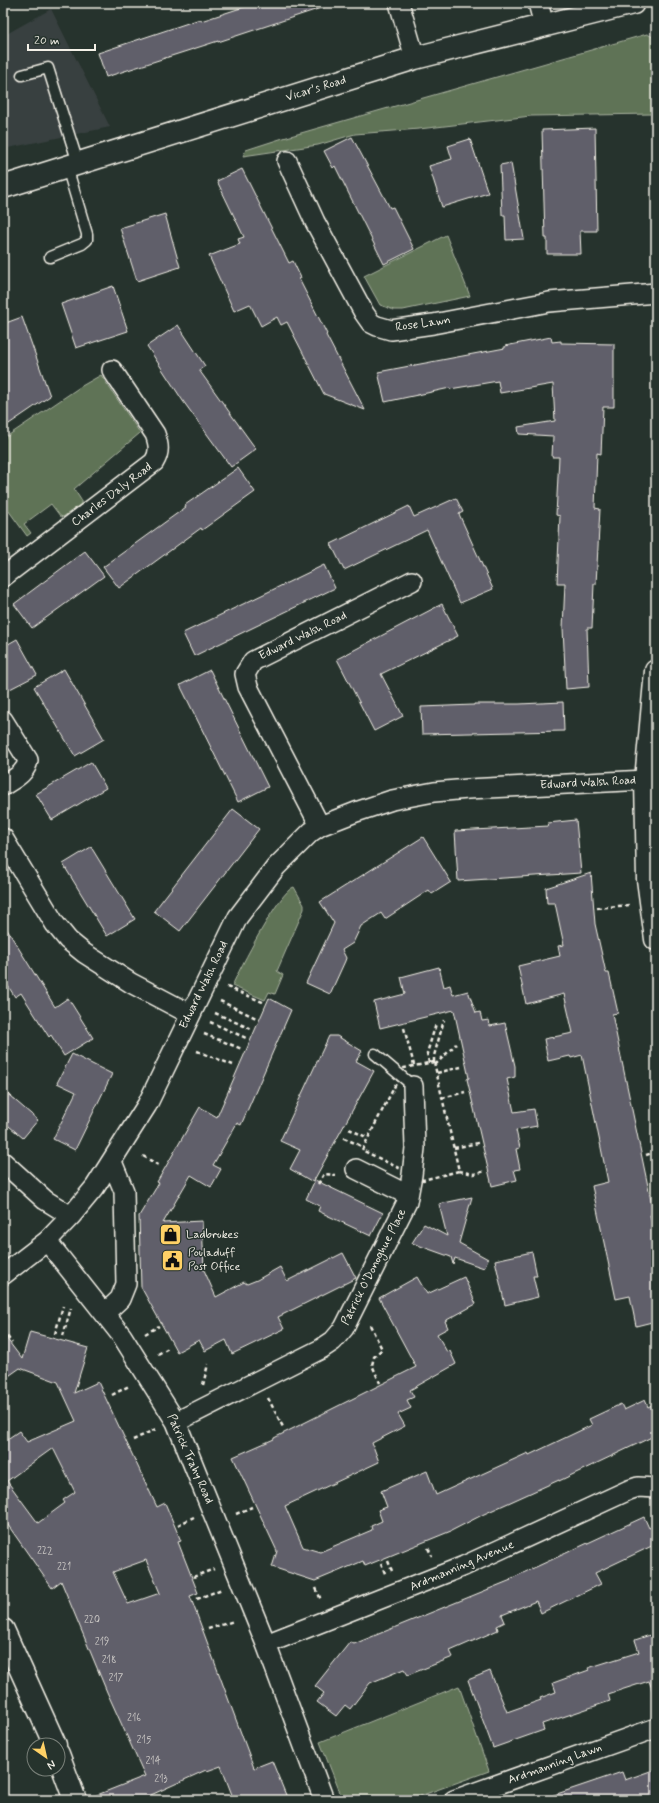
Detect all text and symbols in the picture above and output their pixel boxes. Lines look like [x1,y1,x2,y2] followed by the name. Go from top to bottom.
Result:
[28,26,95,52] scale bar
[34,33,60,49] text: 20 m
[284,72,348,106] street label: Vicar's Road
[394,312,452,336] street label: Rose Lawn
[68,459,156,531] street label: Charles Daly Road
[256,608,350,664] street label: Edward Walsh Road
[540,772,636,794] street label: Edward Walsh Road
[176,938,232,1032] street label: Edward Walsh Road
[338,1206,411,1328] street label: Patrick O'Donoghue Place
[158,1222,184,1248] shop icon: Ladbrokes
[186,1227,239,1243] place label: Ladbrokes
[188,1245,240,1275] place label: Pouladuff Post Office
[159,1247,185,1273] public building icon: Pouladuff Post Office
[163,1411,217,1507] street label: Patrick Trahy Road
[407,1537,517,1595] street label: Ardmanning Avenue
[37,1545,53,1558] house number: 222
[57,1561,71,1574] house number: 221
[84,1614,100,1627] house number: 220
[95,1636,109,1649] house number: 219
[102,1654,116,1667] house number: 218
[109,1672,124,1685] house number: 217
[127,1712,141,1725] house number: 216
[137,1734,152,1747] house number: 215
[26,1737,66,1777] north arrow
[506,1740,604,1788] street label: Ardmanning Lawn
[145,1755,161,1768] house number: 214
[44,1757,58,1772] text: N
[154,1773,168,1786] house number: 213

